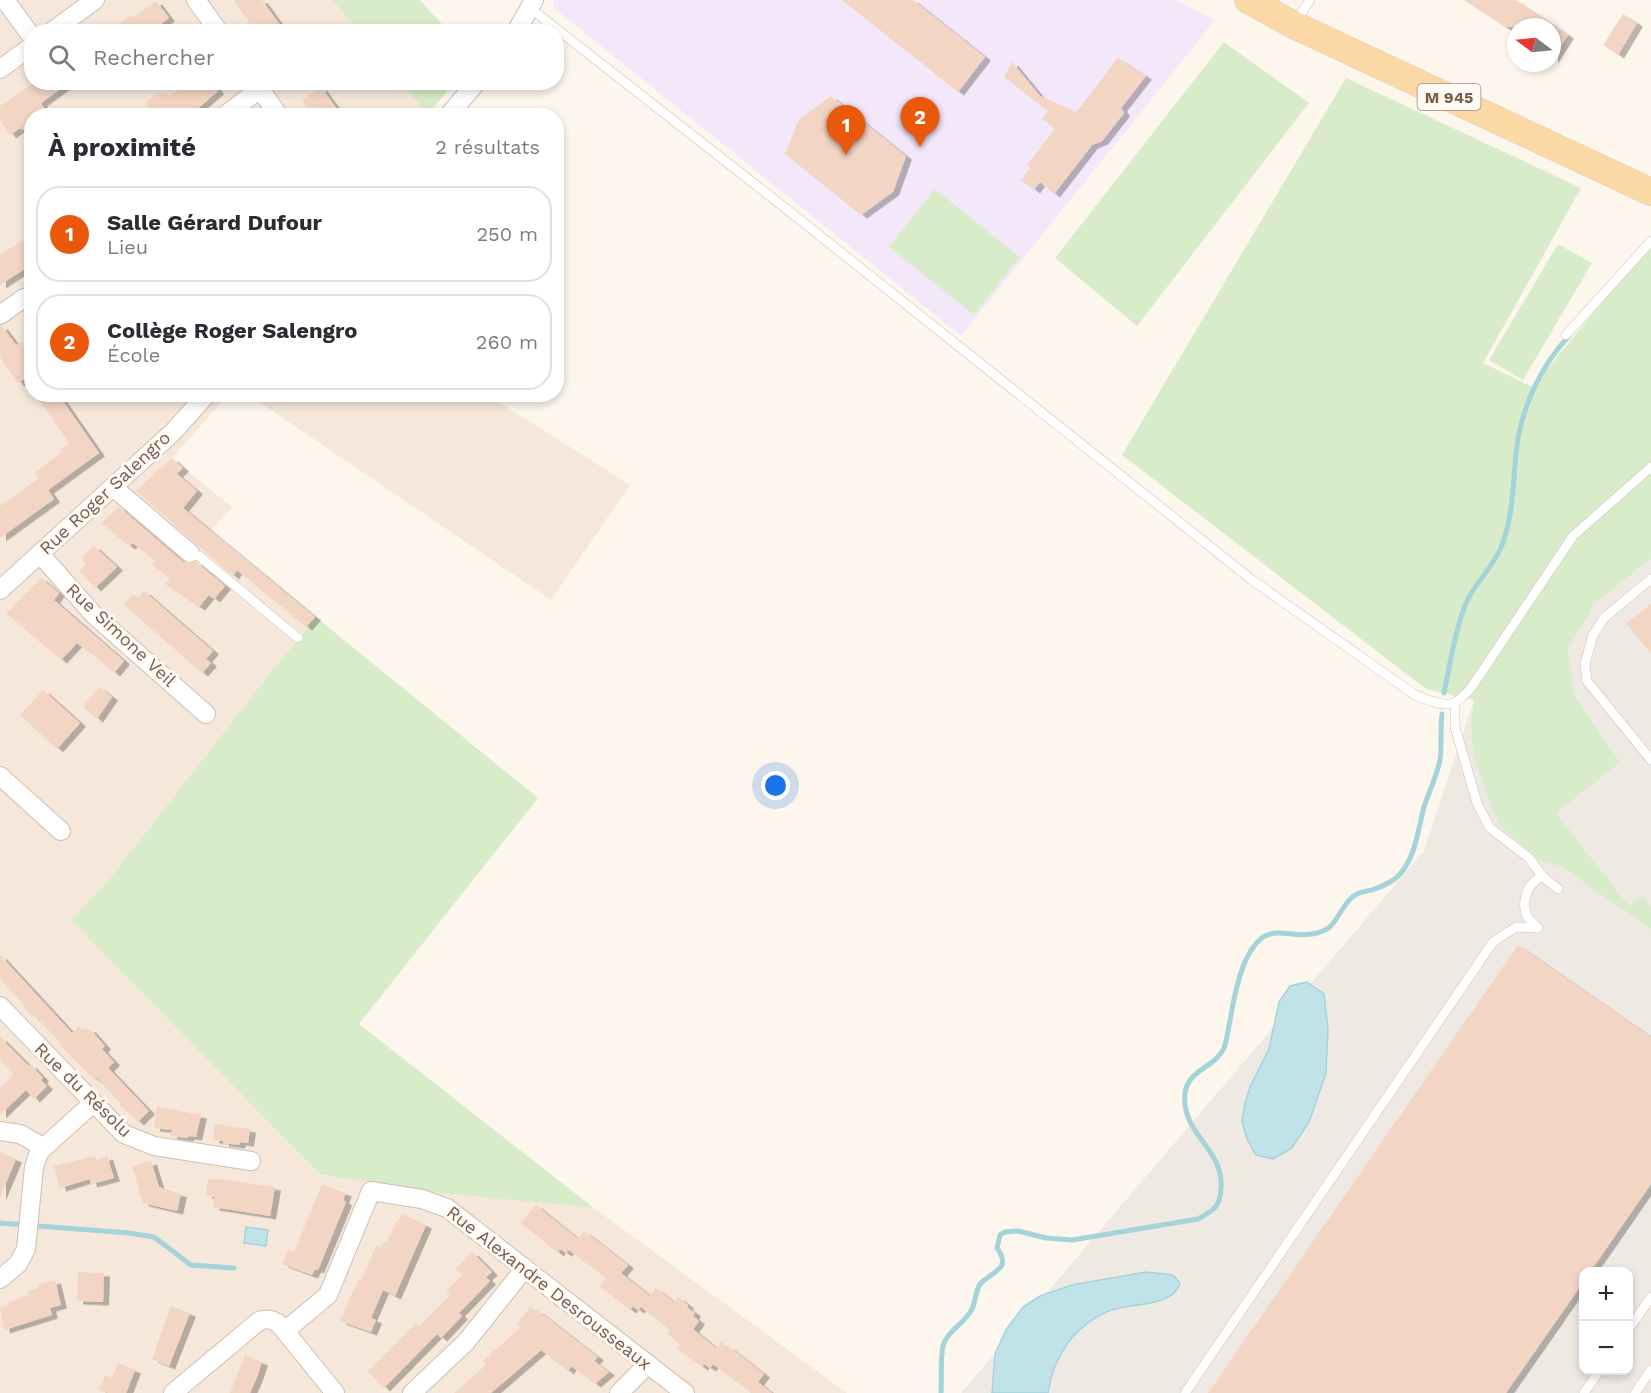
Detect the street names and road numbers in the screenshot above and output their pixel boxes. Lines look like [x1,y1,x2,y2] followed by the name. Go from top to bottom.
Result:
[1418,84,1480,110] road number: M 945
[35,427,174,559] street label: Rue Roger Salengro
[62,578,181,691] street label: Rue Simone Veil
[30,1038,136,1141] street label: Rue du Résolu
[443,1201,656,1374] street label: Rue Alexandre Desrousseaux

